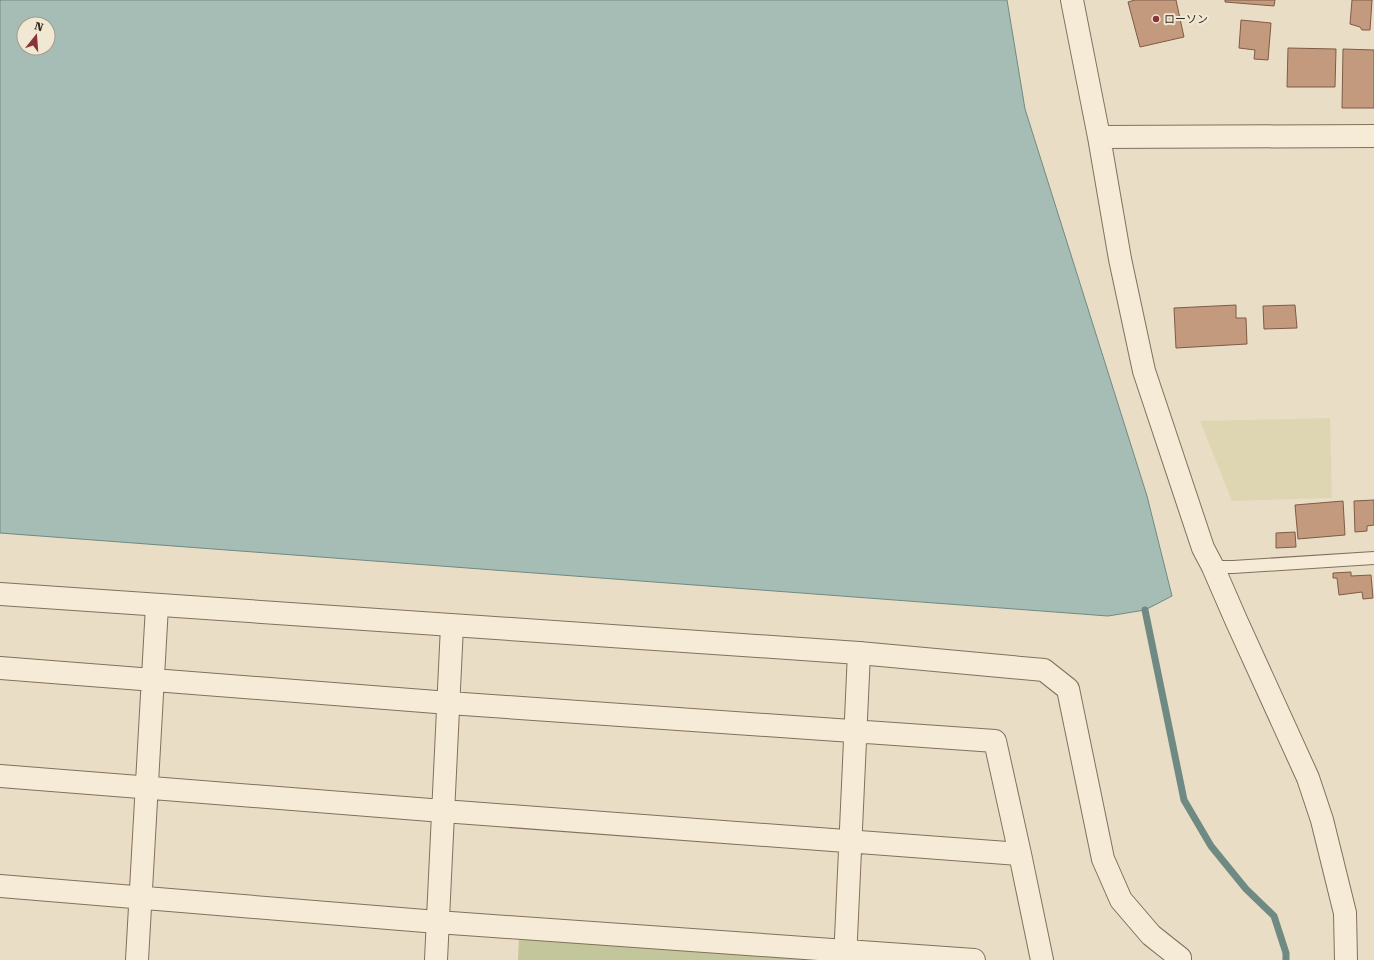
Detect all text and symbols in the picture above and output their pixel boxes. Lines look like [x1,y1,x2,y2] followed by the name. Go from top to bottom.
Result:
[1164,13,1208,26] place label: ローソン
[1151,14,1161,24] marker: ローソン
[16,16,56,56] north arrow
[33,19,45,35] text: N

